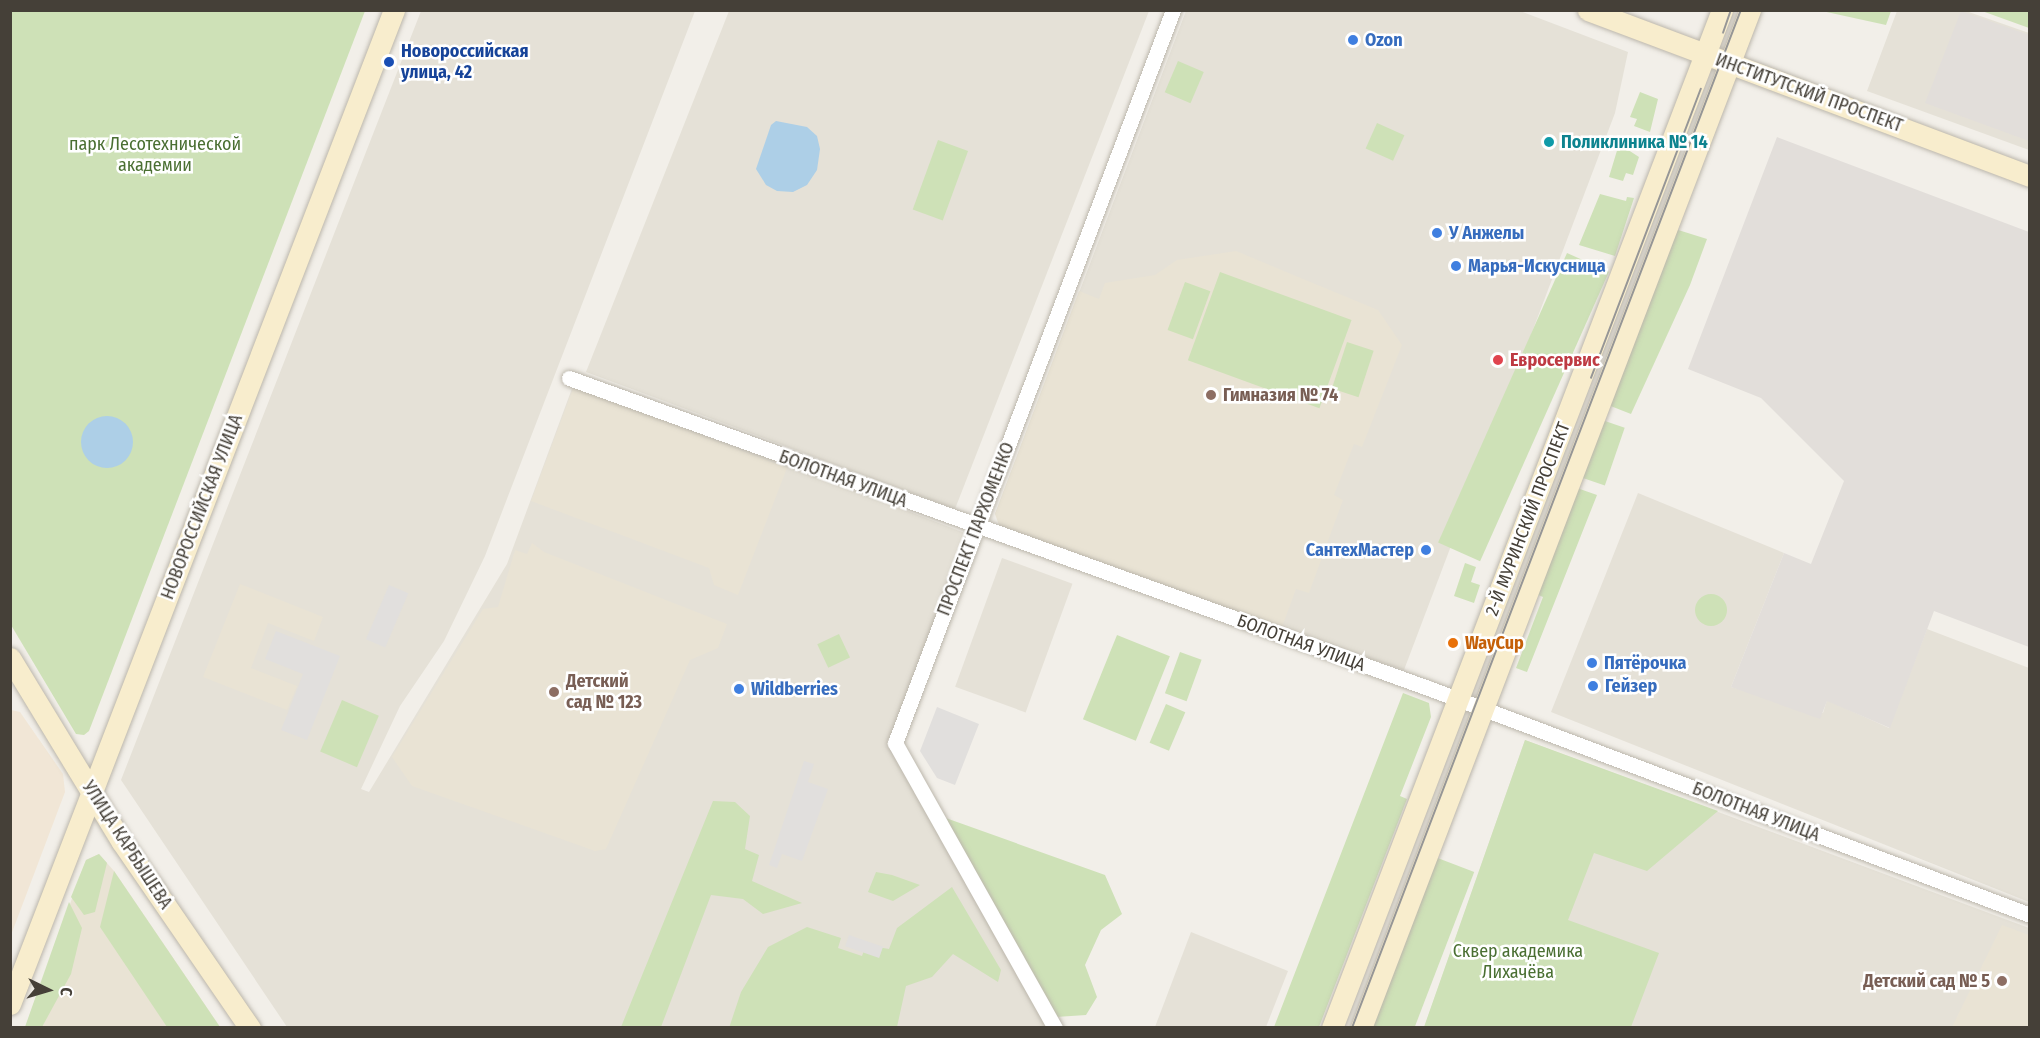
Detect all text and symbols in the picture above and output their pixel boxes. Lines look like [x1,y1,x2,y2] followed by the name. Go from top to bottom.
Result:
[1365,29,1403,51] place label: Ozon
[1346,33,1360,47] marker: Ozon
[401,41,529,84] place label: Новороссийская улица, 42
[1712,49,1906,137] street label: ИНСТИТУТСКИЙ ПРОСПЕКТ
[382,55,396,69] marker: Новороссийская улица, 42
[1561,131,1708,153] place label: Поликлиника № 14
[69,134,241,176] park label: парк Лесотехнической академии
[1542,135,1556,149] marker: Поликлиника № 14
[1449,222,1524,244] place label: У Анжелы
[1430,226,1444,240] marker: У Анжелы
[1468,255,1606,277] place label: Марья-Искусница
[1449,259,1463,273] marker: Марья-Искусница
[1510,349,1600,371] place label: Евросервис
[1491,353,1505,367] marker: Евросервис
[1223,384,1338,406] place label: Гимназия № 74
[1204,388,1218,402] marker: Гимназия № 74
[157,411,247,603] street label: НОВОРОССИЙСКАЯ УЛИЦА
[1481,419,1575,619] street label: 2-Й МУРИНСКИЙ ПРОСПЕКТ
[933,439,1019,619] street label: ПРОСПЕКТ ПАРХОМЕНКО
[776,446,910,512] street label: БОЛОТНАЯ УЛИЦА
[1306,539,1414,561] place label: СантехМастер
[1419,543,1433,557] marker: СантехМастер
[1234,610,1368,676] street label: БОЛОТНАЯ УЛИЦА
[1465,632,1524,654] place label: WayCup
[1446,636,1460,650] marker: WayCup
[1604,652,1686,674] place label: Пятёрочка
[1585,656,1599,670] marker: Пятёрочка
[566,671,642,714] place label: Детский сад № 123
[1605,675,1657,697] place label: Гейзер
[751,678,838,700] place label: Wildberries
[1586,679,1600,693] marker: Гейзер
[732,682,746,696] marker: Wildberries
[547,685,561,699] marker: Детский сад № 123
[78,777,176,913] street label: УЛИЦА КАРБЫШЕВА
[1689,778,1823,846] street label: БОЛОТНАЯ УЛИЦА
[1453,941,1583,984] park label: Сквер академика Лихачёва
[18,960,78,1020] north arrow
[1863,970,1990,992] place label: Детский сад № 5
[1995,974,2009,988] marker: Детский сад № 5
[57,987,76,997] text: С

